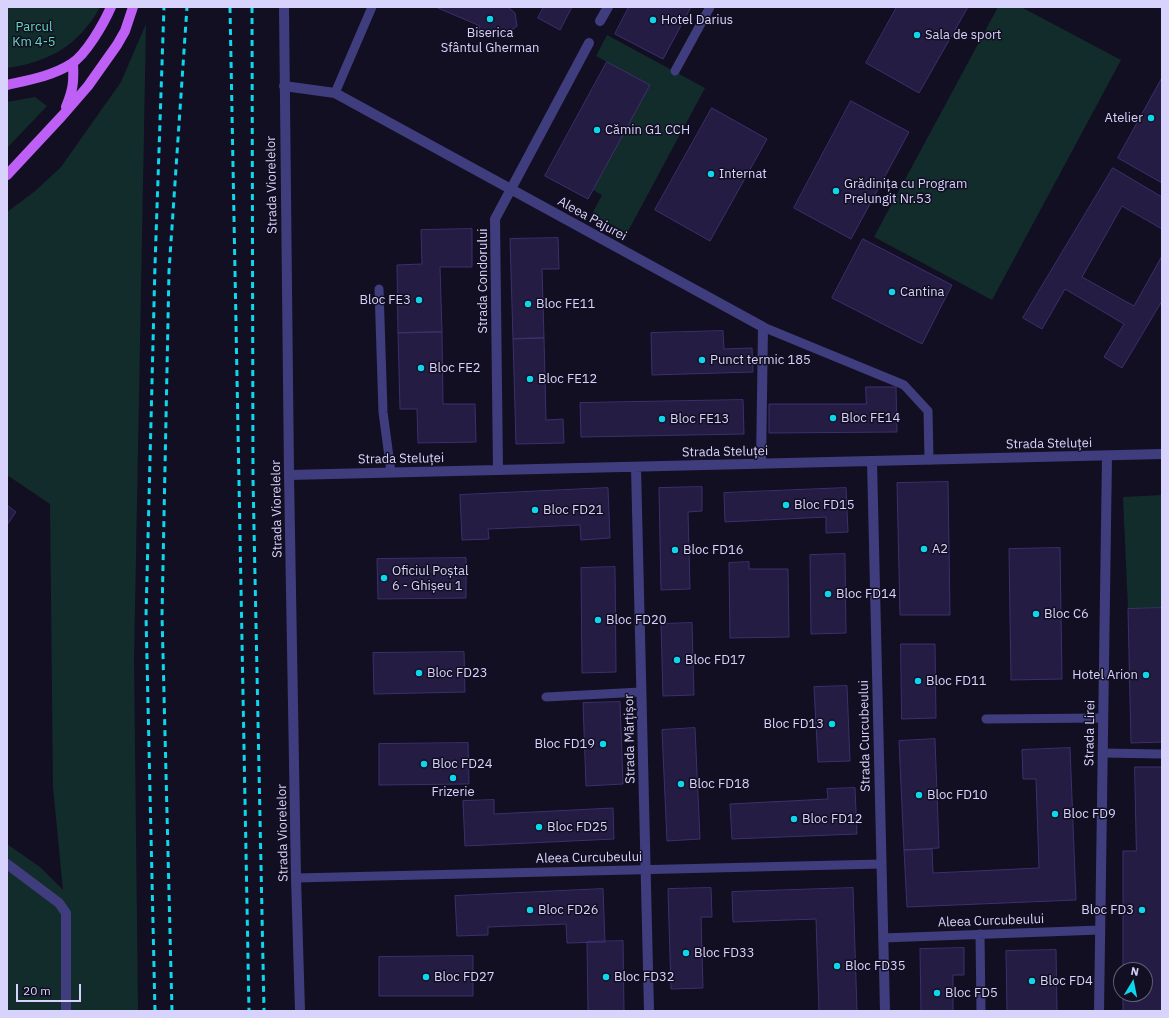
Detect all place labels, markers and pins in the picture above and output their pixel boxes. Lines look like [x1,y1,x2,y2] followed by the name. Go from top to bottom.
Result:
[661,12,733,28] place label: Hotel Darius
[485,14,495,24] marker: Biserica Sfântul Gherman
[648,15,658,25] marker: Hotel Darius
[441,25,539,56] place label: Biserica Sfântul Gherman
[925,27,1001,43] place label: Sala de sport
[912,30,922,40] marker: Sala de sport
[1104,110,1143,126] place label: Atelier
[1146,113,1156,123] marker: Atelier
[605,122,690,138] place label: Cămin G1 CCH
[592,125,602,135] marker: Cămin G1 CCH
[719,166,767,182] place label: Internat
[706,169,716,179] marker: Internat
[844,176,967,207] place label: Grădinița cu Program Prelungit Nr.53
[831,186,841,196] marker: Grădinița cu Program Prelungit Nr.53
[900,284,945,300] place label: Cantina
[887,287,897,297] marker: Cantina
[359,292,411,308] place label: Bloc FE3
[414,295,424,305] marker: Bloc FE3
[536,296,595,312] place label: Bloc FE11
[523,299,533,309] marker: Bloc FE11
[710,352,811,368] place label: Punct termic 185
[697,355,707,365] marker: Punct termic 185
[429,360,481,376] place label: Bloc FE2
[416,363,426,373] marker: Bloc FE2
[538,371,597,387] place label: Bloc FE12
[525,374,535,384] marker: Bloc FE12
[841,410,900,426] place label: Bloc FE14
[670,411,729,427] place label: Bloc FE13
[828,413,838,423] marker: Bloc FE14
[657,414,667,424] marker: Bloc FE13
[794,497,855,513] place label: Bloc FD15
[781,500,791,510] marker: Bloc FD15
[543,502,604,518] place label: Bloc FD21
[530,505,540,515] marker: Bloc FD21
[932,541,948,557] place label: A2
[683,542,744,558] place label: Bloc FD16
[919,544,929,554] marker: A2
[670,545,680,555] marker: Bloc FD16
[392,563,469,594] place label: Oficiul Poștal 6 - Ghișeu 1
[379,573,389,583] marker: Oficiul Poștal 6 - Ghișeu 1
[836,586,897,602] place label: Bloc FD14
[823,589,833,599] marker: Bloc FD14
[1044,606,1089,622] place label: Bloc C6
[1031,609,1041,619] marker: Bloc C6
[606,612,667,628] place label: Bloc FD20
[593,615,603,625] marker: Bloc FD20
[685,652,746,668] place label: Bloc FD17
[672,655,682,665] marker: Bloc FD17
[427,665,488,681] place label: Bloc FD23
[1072,667,1138,683] place label: Hotel Arion
[414,668,424,678] marker: Bloc FD23
[1141,670,1151,680] marker: Hotel Arion
[926,673,987,689] place label: Bloc FD11
[913,676,923,686] marker: Bloc FD11
[763,716,824,732] place label: Bloc FD13
[827,719,837,729] marker: Bloc FD13
[534,736,595,752] place label: Bloc FD19
[598,739,608,749] marker: Bloc FD19
[432,756,493,772] place label: Bloc FD24
[419,759,429,769] marker: Bloc FD24
[448,773,458,783] marker: Frizerie
[689,776,750,792] place label: Bloc FD18
[676,779,686,789] marker: Bloc FD18
[431,784,475,800] place label: Frizerie
[927,787,988,803] place label: Bloc FD10
[914,790,924,800] marker: Bloc FD10
[1063,806,1116,822] place label: Bloc FD9
[1050,809,1060,819] marker: Bloc FD9
[802,811,863,827] place label: Bloc FD12
[789,814,799,824] marker: Bloc FD12
[547,819,608,835] place label: Bloc FD25
[534,822,544,832] marker: Bloc FD25
[538,902,599,918] place label: Bloc FD26
[1081,902,1134,918] place label: Bloc FD3
[525,905,535,915] marker: Bloc FD26
[1137,905,1147,915] marker: Bloc FD3
[694,945,755,961] place label: Bloc FD33
[681,948,691,958] marker: Bloc FD33
[845,958,906,974] place label: Bloc FD35
[832,961,842,971] marker: Bloc FD35
[434,969,495,985] place label: Bloc FD27
[614,969,675,985] place label: Bloc FD32
[421,972,431,982] marker: Bloc FD27
[601,972,611,982] marker: Bloc FD32
[1040,973,1093,989] place label: Bloc FD4
[1027,976,1037,986] marker: Bloc FD4
[945,985,998,1001] place label: Bloc FD5
[932,988,942,998] marker: Bloc FD5

